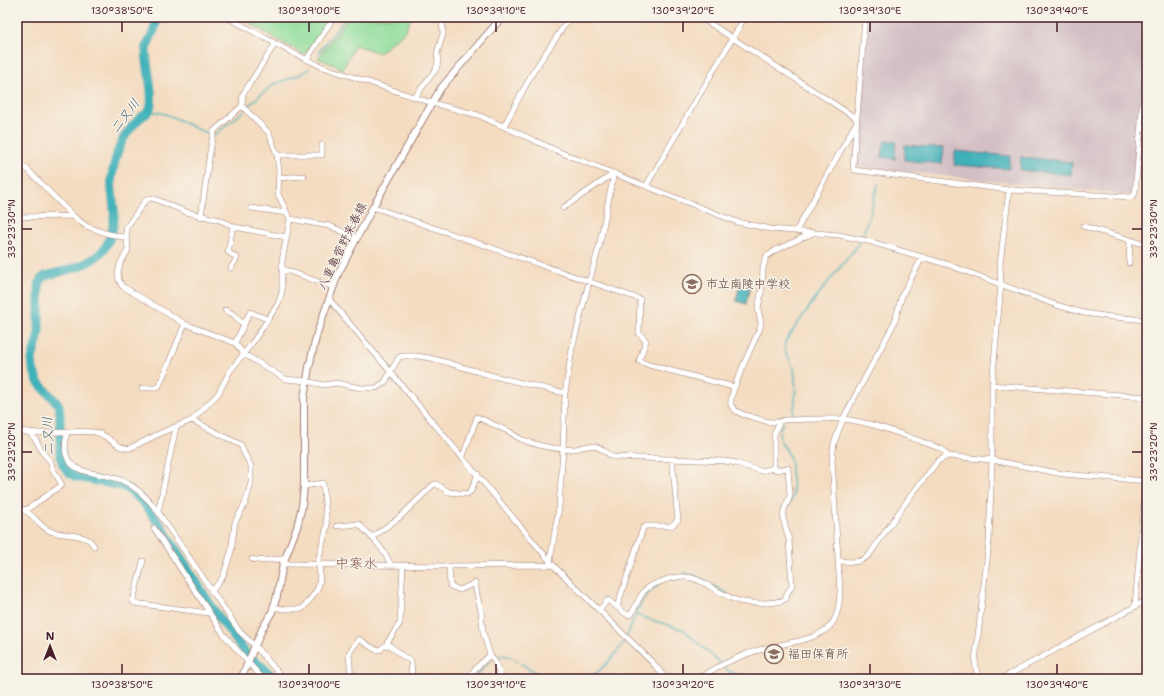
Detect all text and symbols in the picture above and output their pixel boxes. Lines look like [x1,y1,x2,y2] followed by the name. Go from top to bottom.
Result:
[91,4,153,17] text: 130°38'50"E
[278,4,340,17] text: 130°39'00"E
[466,4,526,17] text: 130°39'10"E
[652,4,714,17] text: 130°39'20"E
[839,4,901,17] text: 130°39'30"E
[1026,4,1088,17] text: 130°39'40"E
[106,95,144,137] water label: 二又川
[5,199,18,259] text: 33°23'30"N
[314,199,370,293] street label: 八重亀菅野来春線
[1147,199,1160,259] text: 33°23'30"N
[681,273,703,295] school or university icon: 市立南陵中学校
[706,276,790,292] place label: 市立南陵中学校
[38,416,58,456] water label: 二又川
[5,422,18,482] text: 33°23'20"N
[1147,422,1160,482] text: 33°23'20"N
[335,554,377,572] district label: 中寒水
[30,626,70,666] north arrow
[46,629,55,644] text: N
[763,643,785,665] school or university icon: 福田保育所
[788,646,849,662] place label: 福田保育所
[91,678,153,691] text: 130°38'50"E
[278,678,340,691] text: 130°39'00"E
[466,678,526,691] text: 130°39'10"E
[652,678,714,691] text: 130°39'20"E
[839,678,901,691] text: 130°39'30"E
[1026,678,1088,691] text: 130°39'40"E

